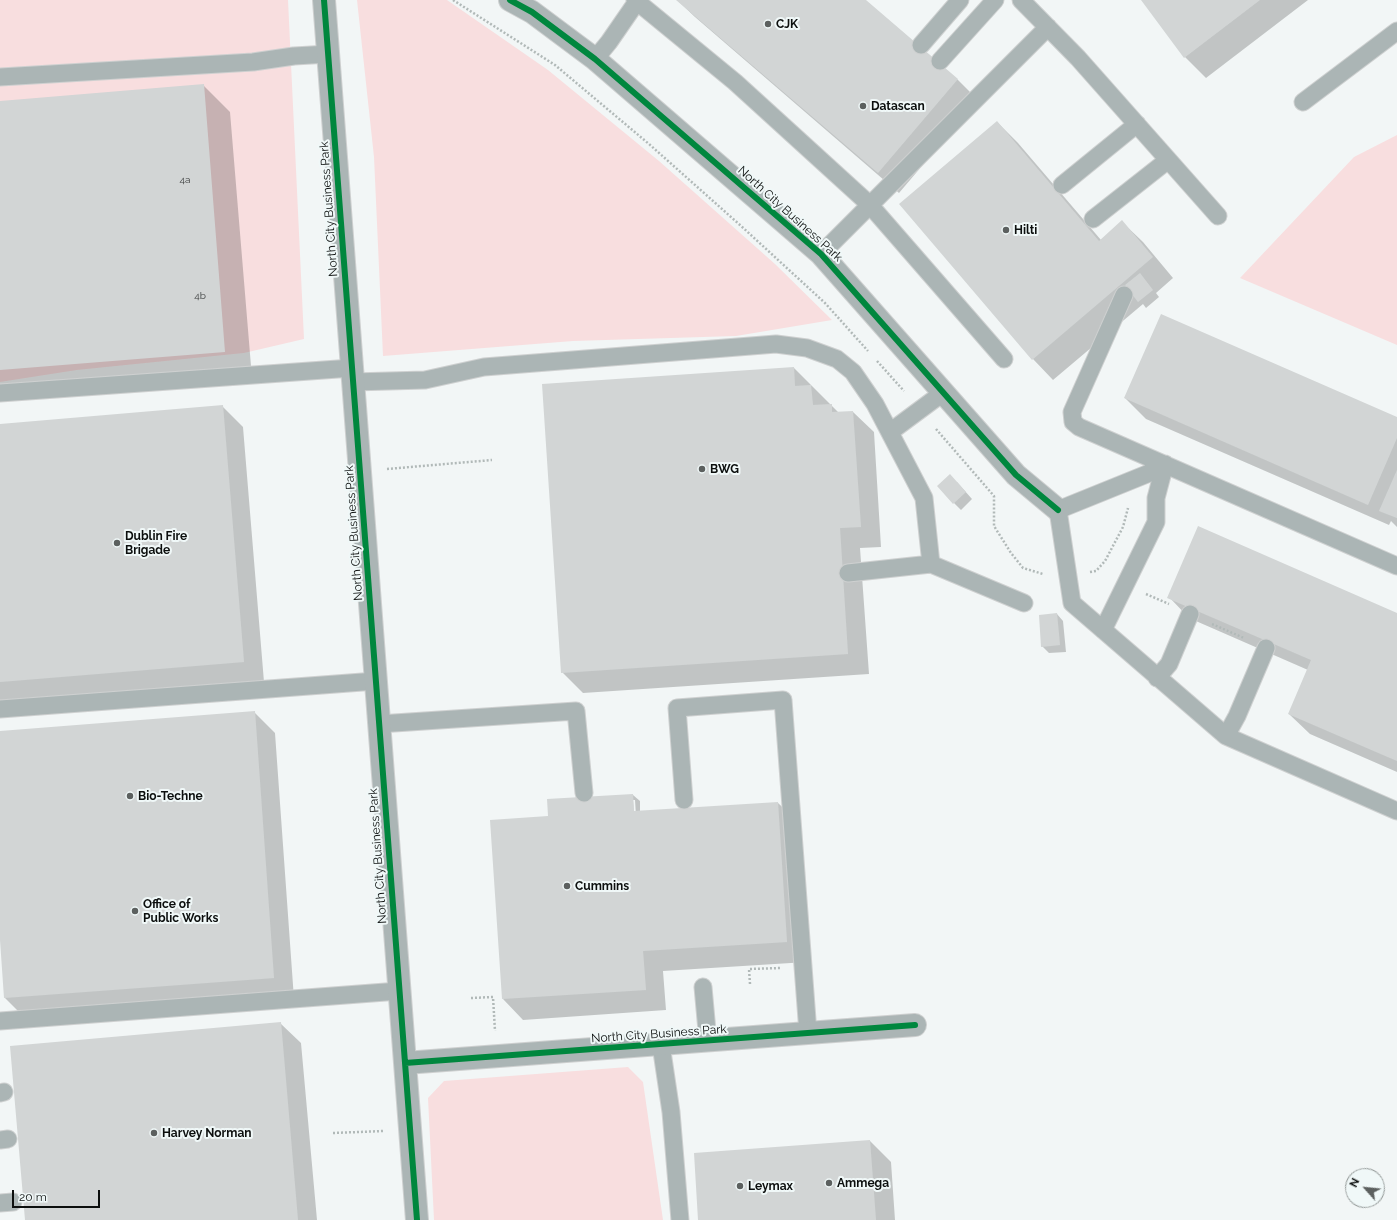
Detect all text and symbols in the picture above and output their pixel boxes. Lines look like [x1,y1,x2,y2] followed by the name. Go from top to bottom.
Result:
[776,17,798,31] place label: CJK
[763,19,773,29] marker: CJK
[871,99,925,113] place label: Datascan
[858,101,868,111] marker: Datascan
[317,141,341,277] street label: North City Business Park
[735,163,845,265] street label: North City Business Park
[180,174,190,186] house number: 4a
[1014,223,1037,237] place label: Hilti
[1001,225,1011,235] marker: Hilti
[194,290,206,302] house number: 4b
[710,462,739,476] place label: BWG
[697,464,707,474] marker: BWG
[342,465,366,601] street label: North City Business Park
[125,529,187,557] place label: Dublin Fire Brigade
[112,538,122,548] marker: Dublin Fire Brigade
[366,788,390,924] street label: North City Business Park
[138,789,203,803] place label: Bio-Techne
[125,791,135,801] marker: Bio-Techne
[575,879,629,893] place label: Cummins
[562,881,572,891] marker: Cummins
[143,897,218,925] place label: Office of Public Works
[130,906,140,916] marker: Office of Public Works
[591,1022,727,1046] street label: North City Business Park
[162,1126,252,1140] place label: Harvey Norman
[149,1128,159,1138] marker: Harvey Norman
[1345,1168,1385,1208] north arrow
[837,1176,889,1190] place label: Ammega
[1347,1176,1362,1189] text: N
[824,1178,834,1188] marker: Ammega
[748,1179,793,1193] place label: Leymax
[735,1181,745,1191] marker: Leymax
[14,1182,102,1208] scale bar
[19,1190,47,1204] text: 20 m

